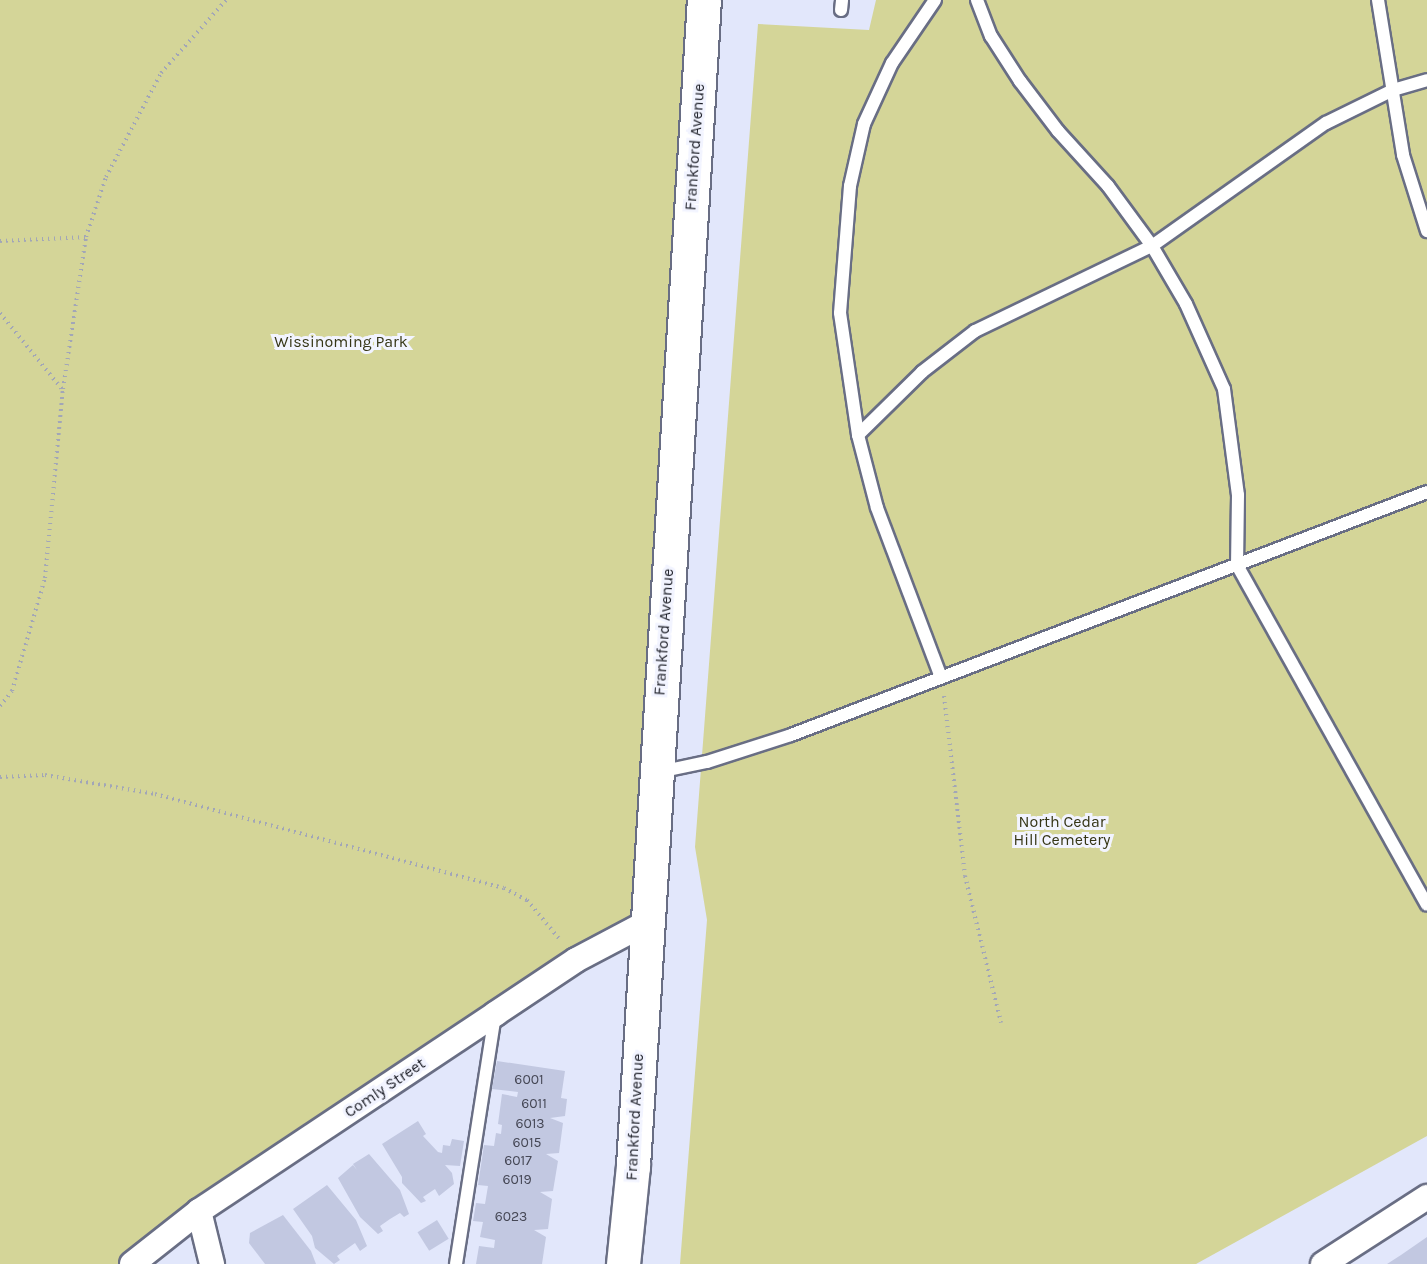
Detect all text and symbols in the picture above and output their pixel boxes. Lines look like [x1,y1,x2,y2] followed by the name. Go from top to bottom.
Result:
[681,83,709,211] street label: Frankford Avenue
[274,332,408,352] park label: Wissinoming Park
[650,568,678,696] street label: Frankford Avenue
[1014,812,1110,850] park label: North Cedar Hill Cemetery
[622,1053,648,1181] street label: Frankford Avenue
[341,1054,429,1122] street label: Comly Street
[514,1072,544,1088] house number: 6001
[521,1096,547,1112] house number: 6011
[515,1116,545,1132] house number: 6013
[513,1135,541,1151] house number: 6015
[504,1153,532,1169] house number: 6017
[502,1172,532,1188] house number: 6019
[495,1209,527,1225] house number: 6023

